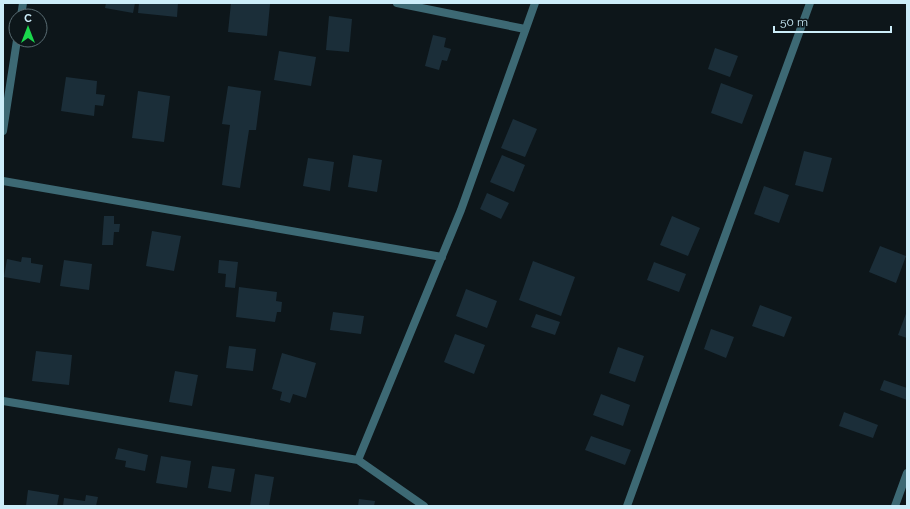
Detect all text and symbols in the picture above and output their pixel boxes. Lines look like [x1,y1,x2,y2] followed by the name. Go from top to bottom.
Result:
[8,8,48,48] north arrow
[774,8,891,34] scale bar
[24,12,32,25] text: С
[780,15,808,29] text: 50 m

